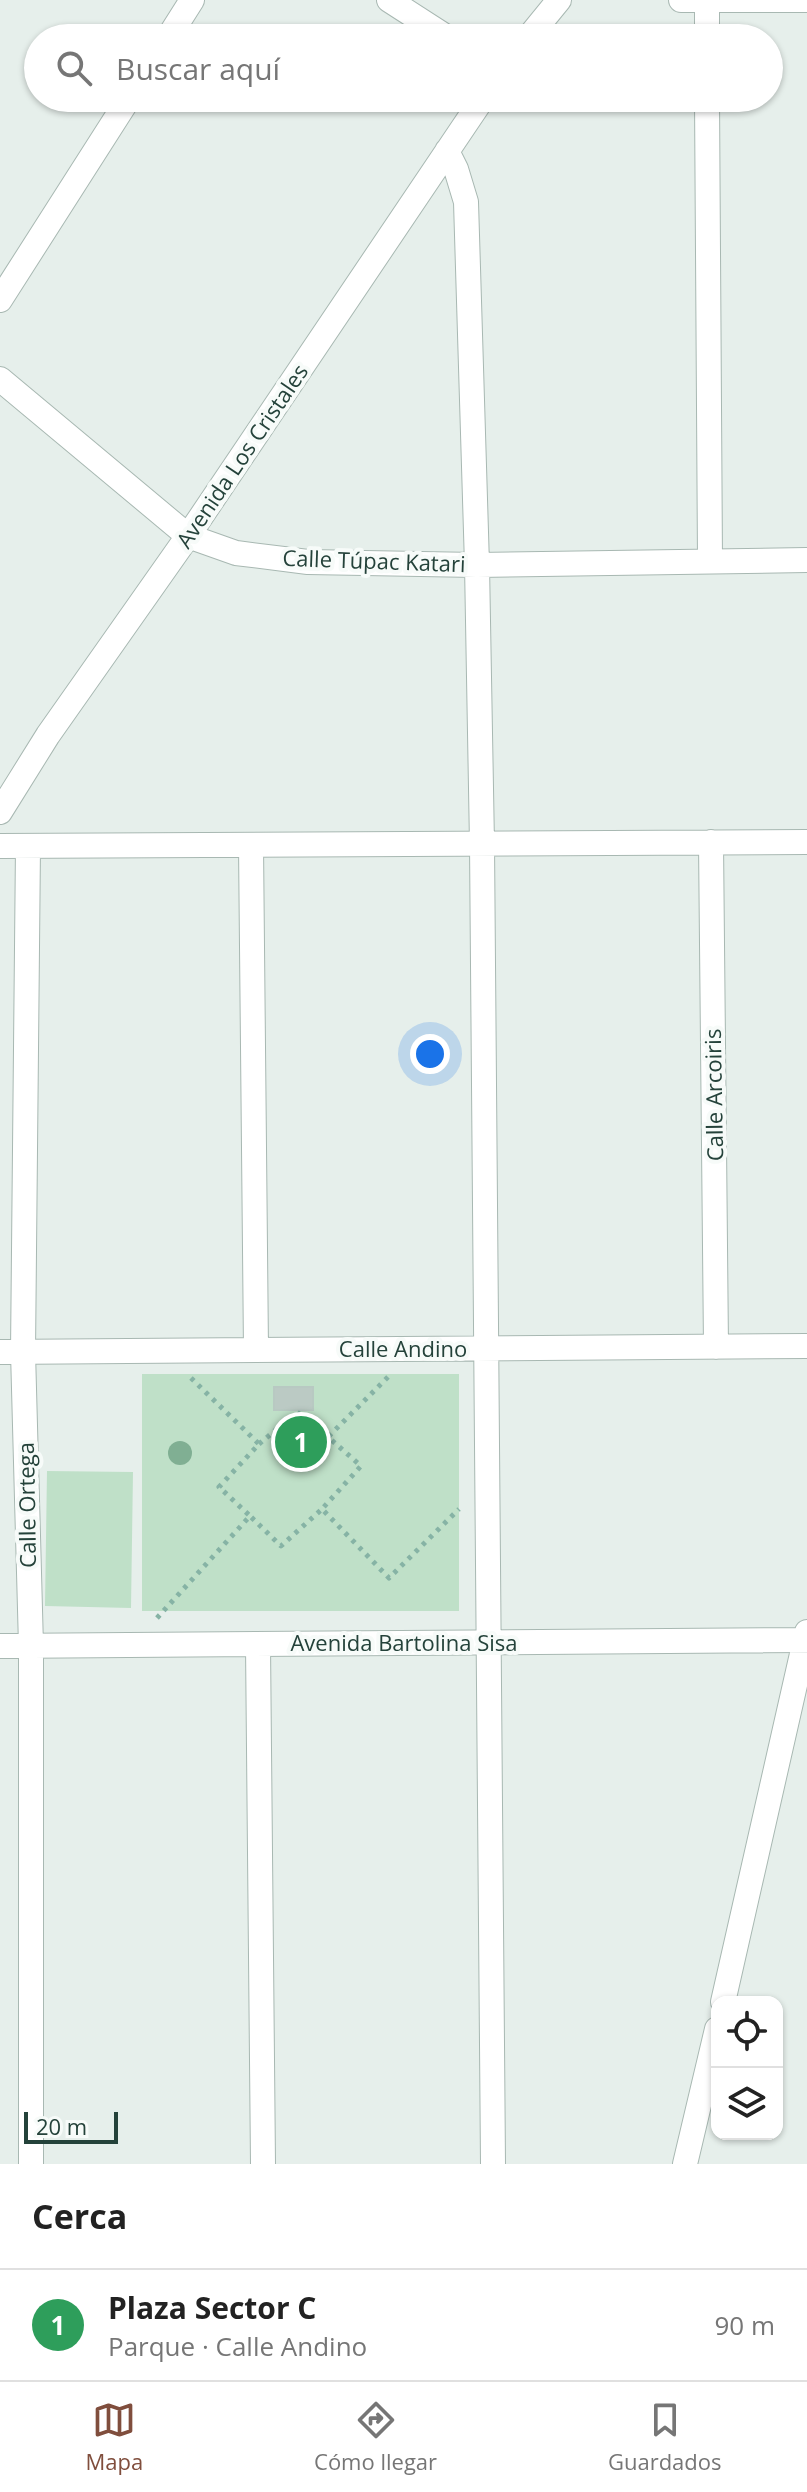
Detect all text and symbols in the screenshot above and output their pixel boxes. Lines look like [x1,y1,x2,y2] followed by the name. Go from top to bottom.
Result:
[24,24,783,112] search box
[52,46,96,90] icon: search
[116,48,280,89] text: Buscar aquí
[168,358,314,553] street label: Avenida Los Cristales
[282,542,466,578] street label: Calle Túpac Katari
[697,1029,729,1162] street label: Calle Arcoiris
[410,1034,450,1074] your location
[339,1333,467,1363] street label: Calle Andino
[275,1412,327,1472] pin: 1
[10,1442,42,1568] street label: Calle Ortega
[290,1627,518,1657] street label: Avenida Bartolina Sisa
[711,1996,783,2140] map controls
[711,1996,783,2068] button: locate
[711,2068,783,2140] button: layers
[24,2108,118,2144] scale bar
[36,2111,87,2141] text: 20 m
[32,2193,127,2239] text: Cerca
[108,2287,316,2328] text: Plaza Sector C
[51,2307,65,2343] text: 1
[714,2307,775,2343] text: 90 m
[108,2328,367,2364] text: Parque · Calle Andino
[85,2398,143,2476] tab: Mapa
[314,2398,437,2476] tab: Cómo llegar
[608,2398,722,2476] tab: Guardados

